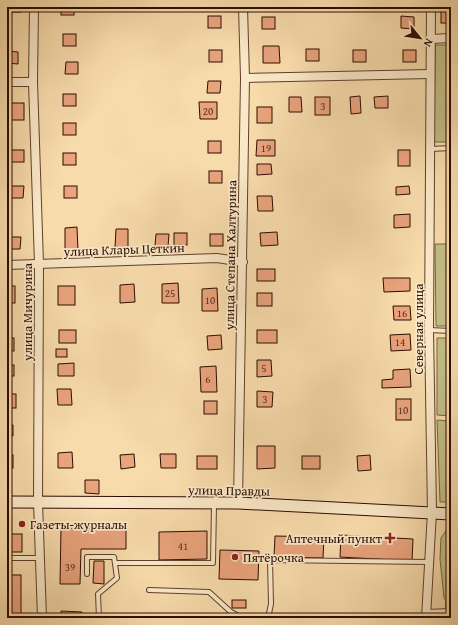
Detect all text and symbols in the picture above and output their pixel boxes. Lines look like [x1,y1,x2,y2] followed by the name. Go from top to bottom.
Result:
[400,18,440,58] north arrow
[420,36,437,51] text: N
[320,98,326,114] house number: 3
[203,103,213,119] house number: 20
[261,140,271,156] house number: 19
[220,179,241,331] street label: улица Степана Халтурина
[62,238,185,261] street label: улица Клары Цеткин
[18,262,37,362] street label: улица Мичурина
[409,283,428,374] street label: Северная улица
[165,285,175,301] house number: 25
[205,292,215,308] house number: 10
[397,305,407,321] house number: 16
[395,334,405,350] house number: 14
[261,360,267,376] house number: 5
[205,371,211,387] house number: 6
[262,391,268,407] house number: 3
[398,402,408,418] house number: 10
[187,480,270,501] street label: улица Правды
[30,515,127,534] place label: Газеты-журналы
[17,519,27,529] marker: Газеты-журналы
[286,529,383,548] place label: Аптечный пункт
[385,533,395,543] marker: Аптечный пункт
[178,538,188,554] house number: 41
[243,548,305,567] place label: Пятёрочка
[230,552,240,562] marker: Пятёрочка
[65,559,75,575] house number: 39

